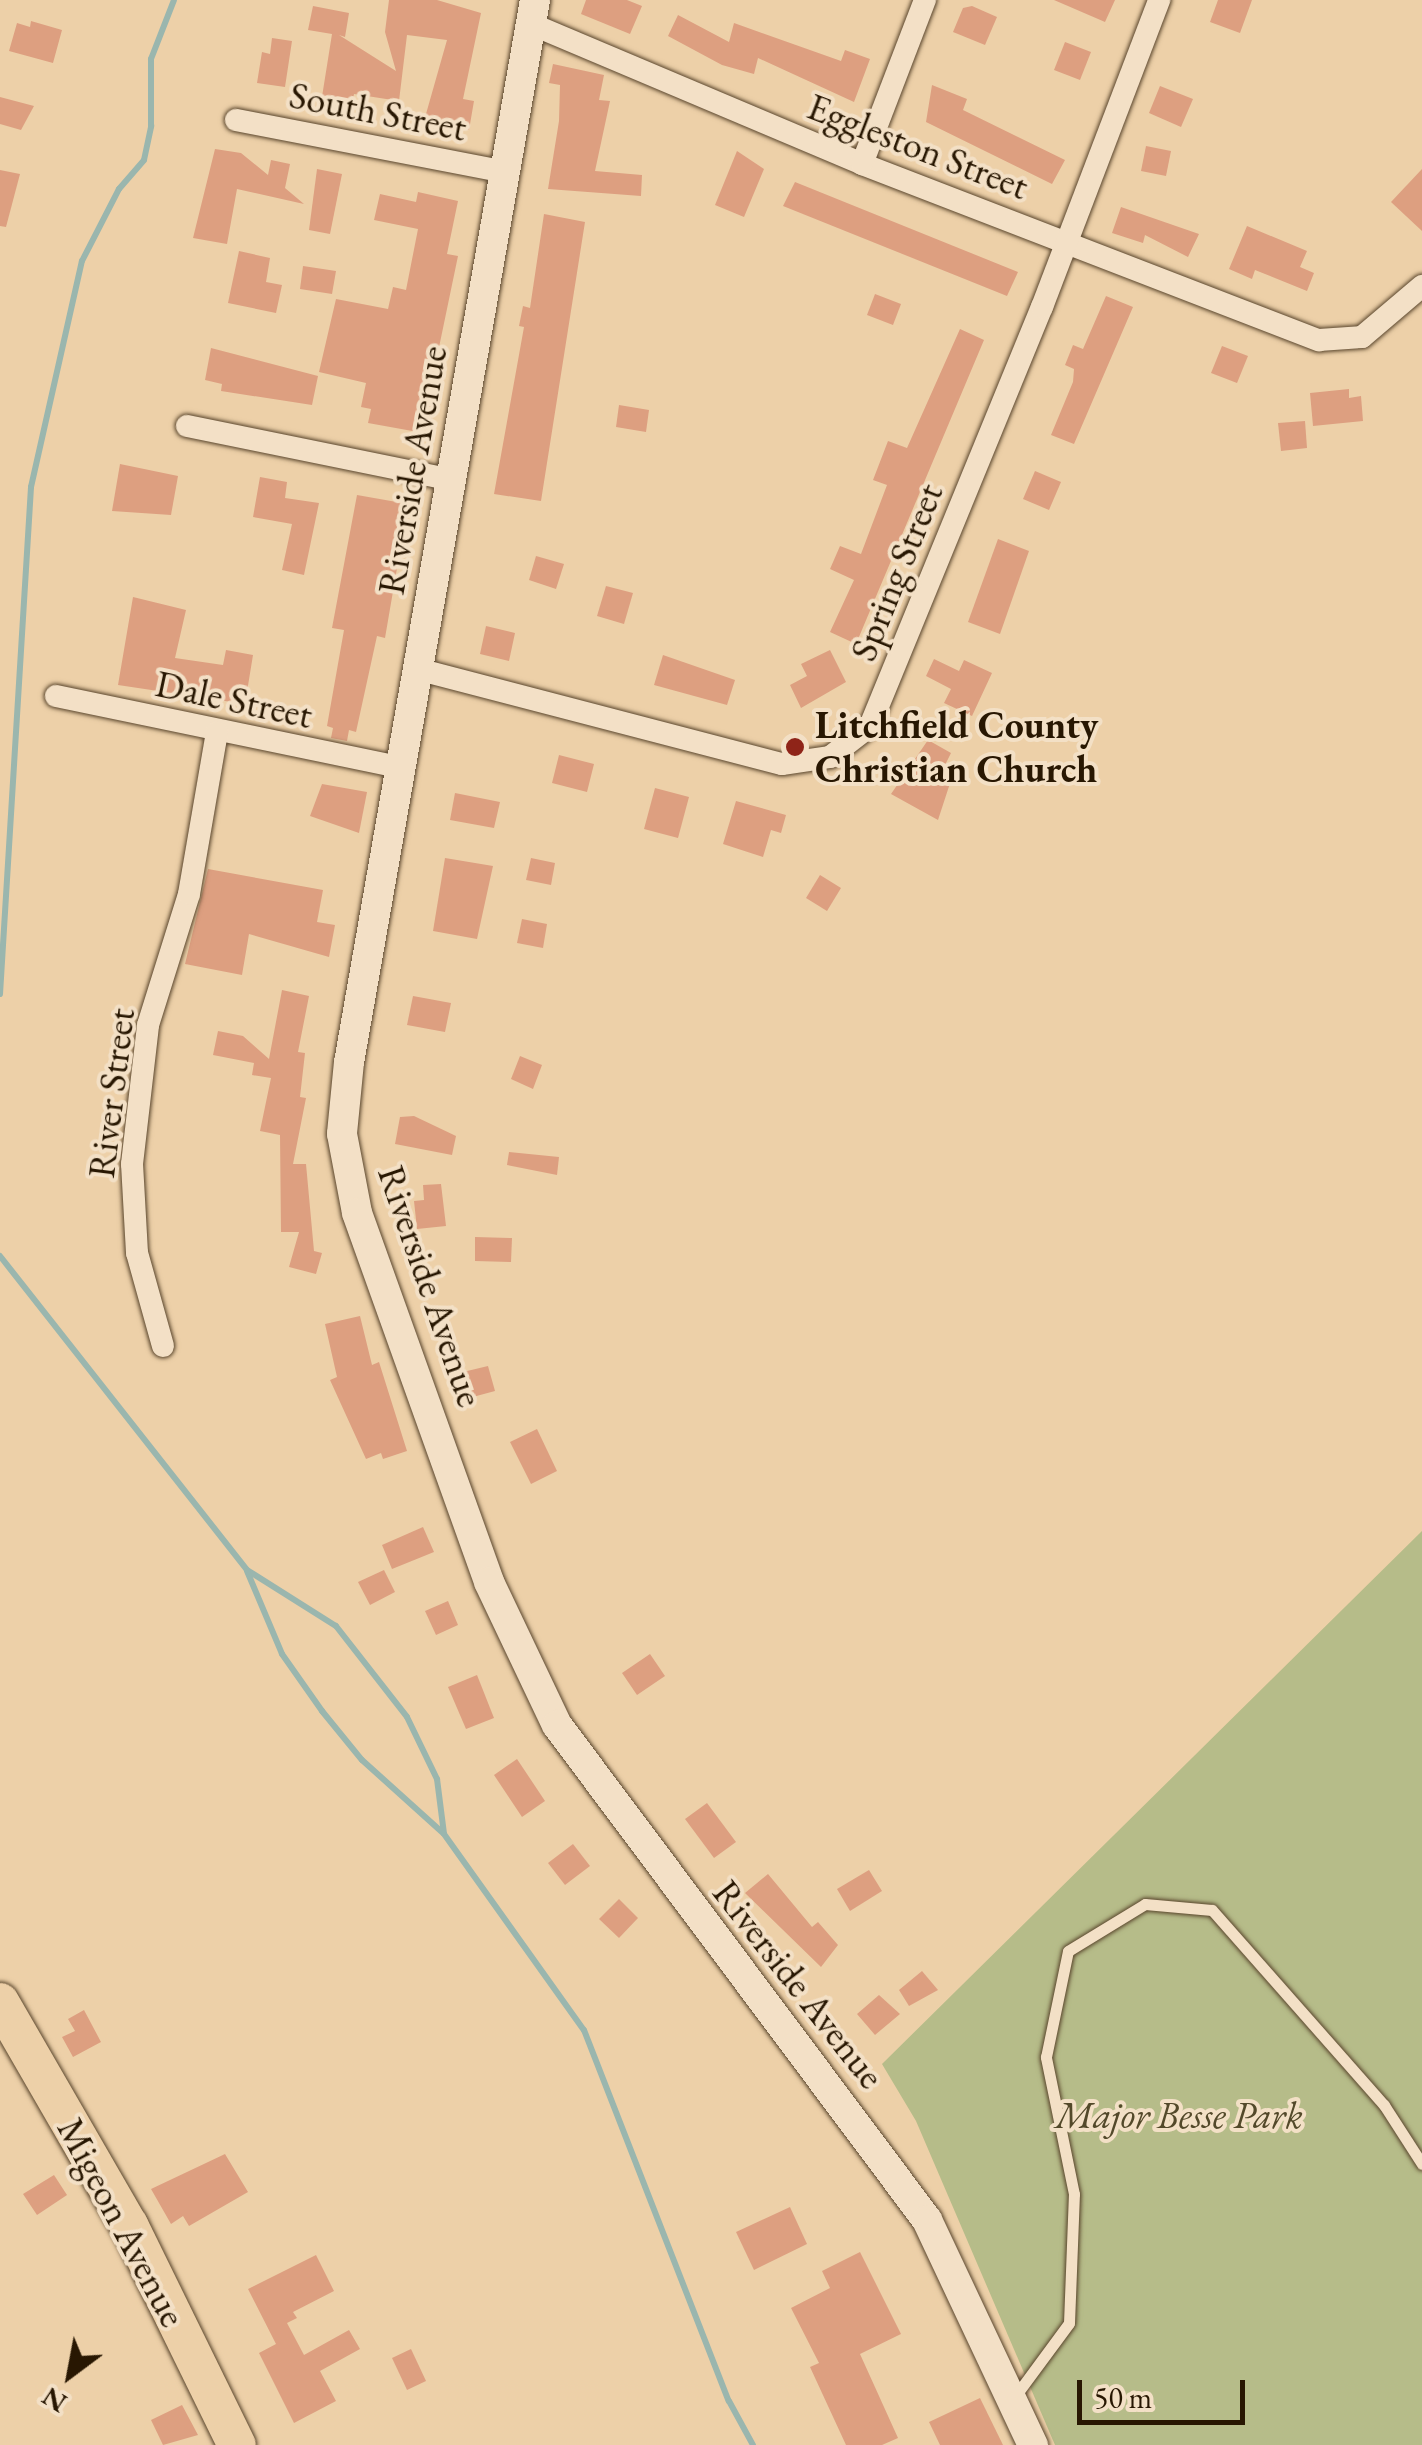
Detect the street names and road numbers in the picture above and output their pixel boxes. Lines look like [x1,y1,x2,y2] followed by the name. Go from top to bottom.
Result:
[286,72,470,150] street label: South Street
[801,83,1035,209] street label: Eggleston Street
[368,342,456,598] street label: Riverside Avenue
[840,477,952,667] street label: Spring Street
[152,660,316,738] street label: Dale Street
[78,1006,144,1180] street label: River Street
[368,1159,494,1413] street label: Riverside Avenue
[703,1871,895,2097] street label: Riverside Avenue
[48,2110,196,2334] street label: Migeon Avenue

